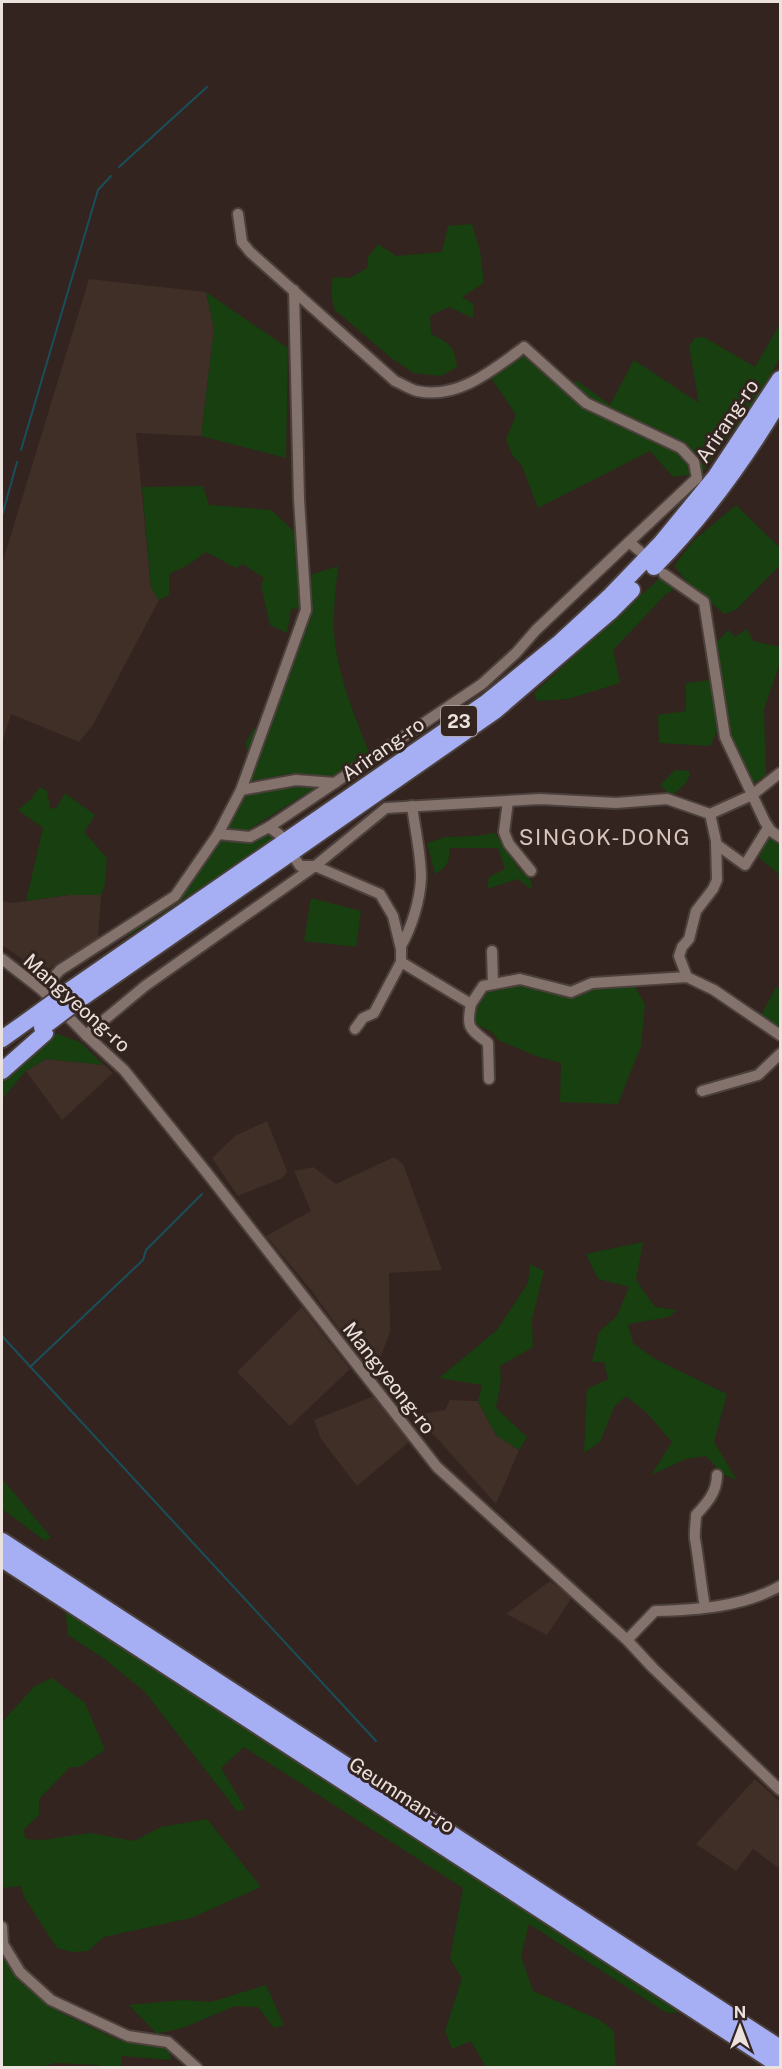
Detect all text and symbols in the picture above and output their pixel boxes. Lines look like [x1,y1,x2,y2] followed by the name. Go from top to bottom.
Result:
[690,375,764,467] street label: Arirang-ro
[441,706,477,736] road number: 23
[337,712,429,786] street label: Arirang-ro
[519,824,691,850] district label: SINGOK-DONG
[19,949,135,1057] street label: Mangyeong-ro
[338,1317,440,1439] street label: Mangyeong-ro
[345,1752,459,1838] street label: Geumman-ro
[710,1997,770,2057] north arrow
[734,2003,746,2022] text: N

